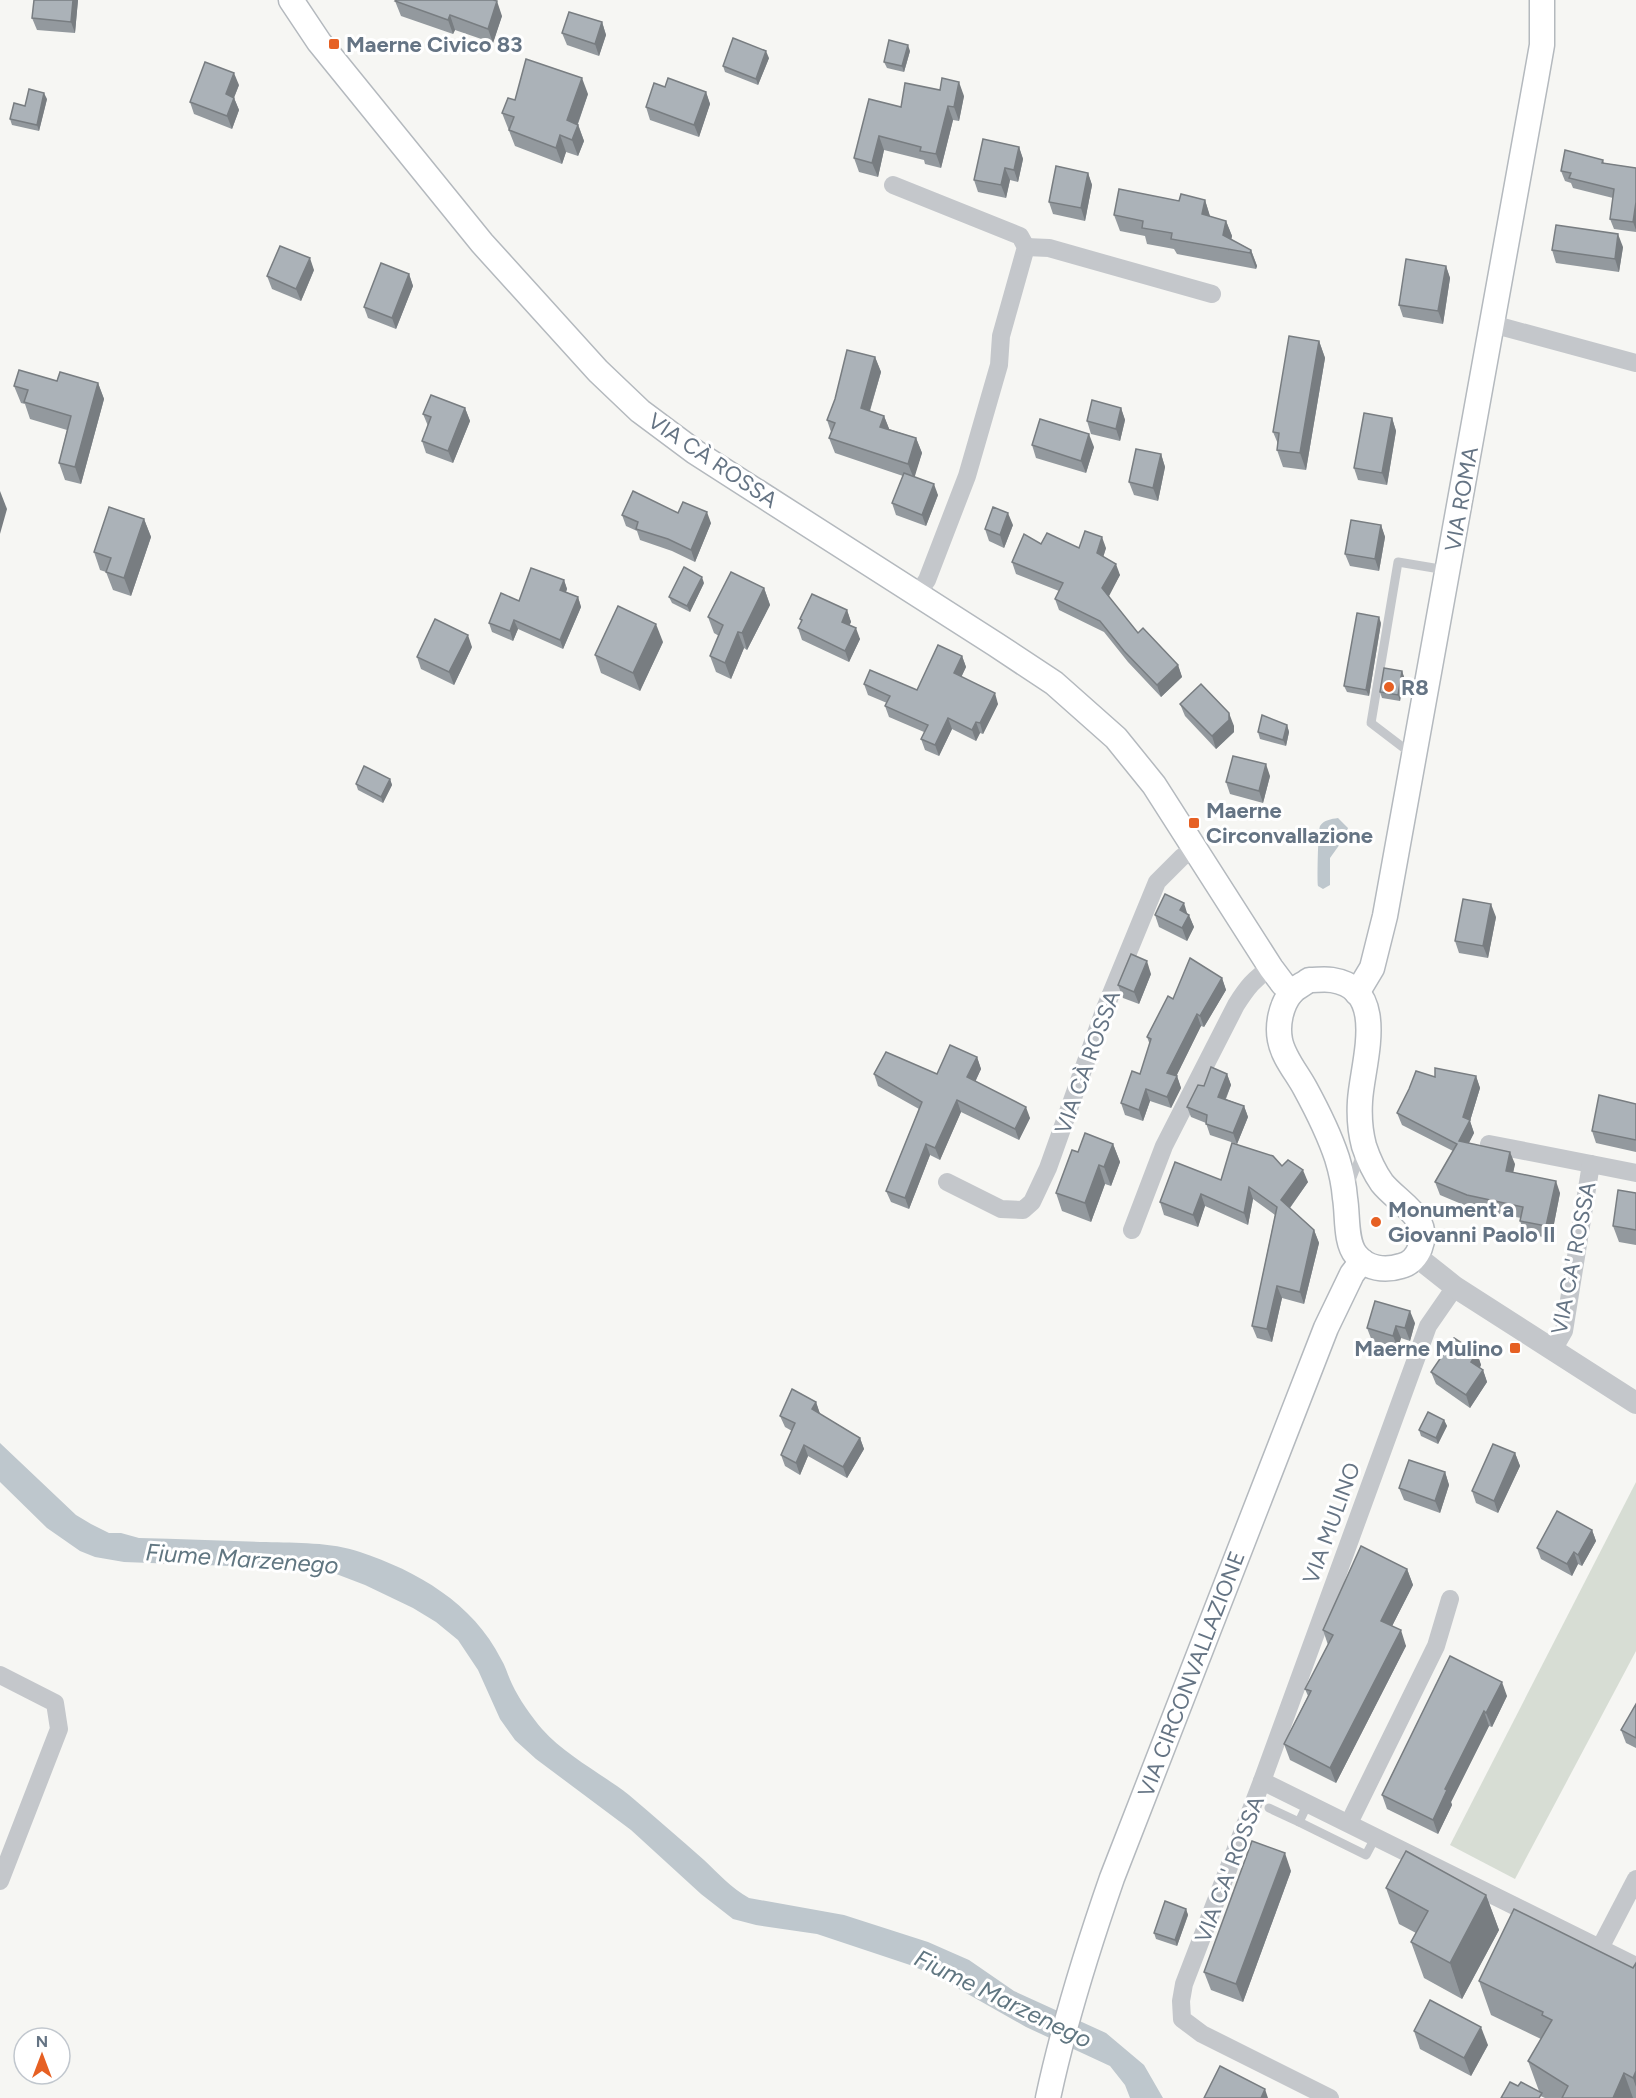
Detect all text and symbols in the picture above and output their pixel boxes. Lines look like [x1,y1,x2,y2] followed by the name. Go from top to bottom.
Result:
[346,31,522,58] place label: Maerne Civico 83
[327,37,341,51] marker: Maerne Civico 83
[643,407,783,514] street label: VIA CÀ ROSSA
[1439,445,1484,554] street label: VIA ROMA
[1401,674,1429,701] place label: R8
[1382,680,1396,694] marker: R8
[1206,797,1373,849] place label: Maerne Circonvallazione
[1187,816,1201,830] marker: Maerne Circonvallazione
[1049,987,1126,1137] street label: VIA CÀ ROSSA
[1545,1179,1602,1337] street label: VIA CA' ROSSA
[1388,1196,1556,1248] place label: Monument a Giovanni Paolo II
[1369,1215,1383,1229] marker: Monument a Giovanni Paolo II
[1354,1335,1503,1362] place label: Maerne Mulino
[1508,1341,1522,1355] marker: Maerne Mulino
[1297,1459,1366,1588] street label: VIA MULINO
[145,1537,340,1580] water label: Fiume Marzenego
[1132,1547,1251,1801] street label: VIA CIRCONVALLAZIONE
[1189,1792,1270,1946] street label: VIA CA' ROSSA
[910,1943,1097,2054] water label: Fiume Marzenego
[12,2026,72,2086] north arrow
[36,2032,48,2051] text: N

